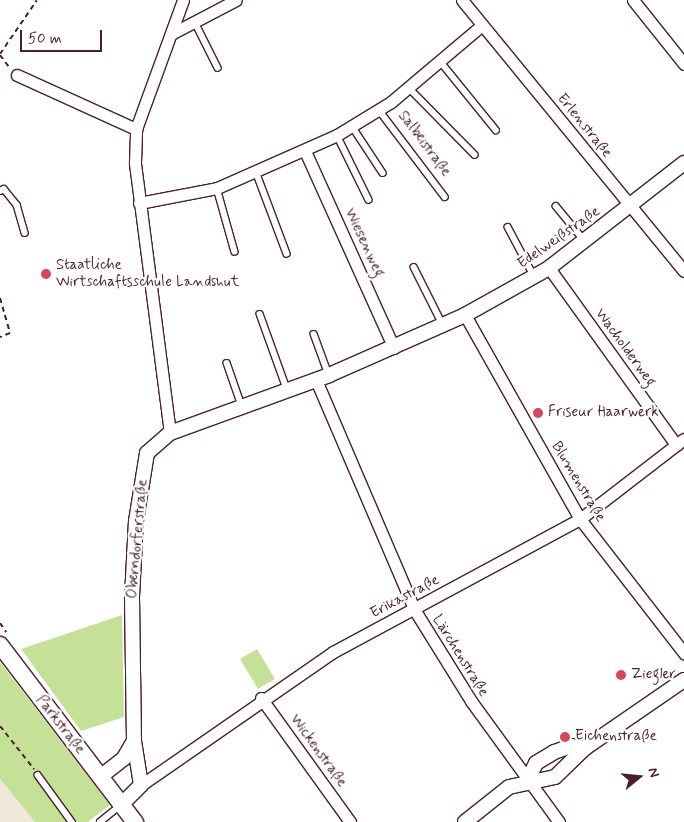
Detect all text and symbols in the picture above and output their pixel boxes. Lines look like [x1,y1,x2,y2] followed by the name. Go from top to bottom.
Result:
[22,20,105,52] scale bar
[28,29,62,49] text: 50 m
[553,90,615,162] street label: Erlenstraße
[393,108,455,180] street label: Salbeistraße
[514,203,604,273] street label: Edelweißstraße
[340,206,388,280] street label: Wiesenweg
[56,256,237,291] place label: Staatliche Wirtschaftsschule Landshut
[40,268,52,280] marker: Staatliche Wirtschaftsschule Landshut
[591,306,659,390] street label: Wacholderweg
[548,404,662,422] place label: Friseur Haarwerk
[532,407,544,419] marker: Friseur Haarwerk
[547,439,609,525] street label: Blumenstraße
[124,478,152,600] street label: Oberndorferstraße
[367,571,443,623] street label: Erikastraße
[428,612,492,700] street label: Lärchenstraße
[631,666,676,684] place label: Ziegler
[615,669,627,681] marker: Ziegler
[31,692,89,758] street label: Parkstraße
[286,711,350,791] street label: Wickenstraße
[575,728,657,746] place label: Eichenstraße
[559,731,571,743] marker: Eichenstraße
[614,752,664,802] north arrow
[643,766,663,780] text: N

